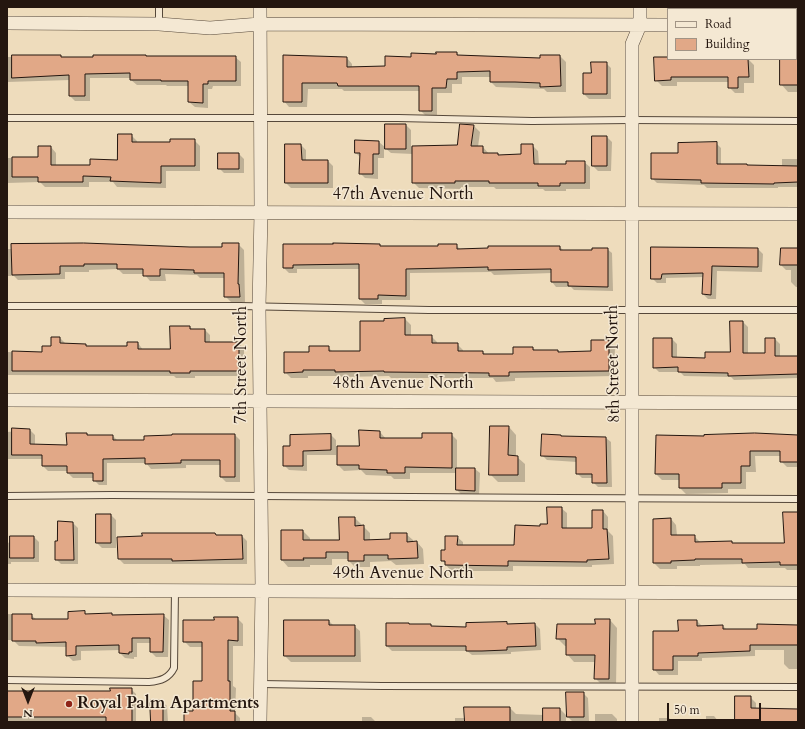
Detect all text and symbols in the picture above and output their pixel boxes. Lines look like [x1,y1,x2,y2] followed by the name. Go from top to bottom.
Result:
[667,8,797,60] legend
[705,16,731,32] text: Road
[705,36,749,52] text: Building
[333,185,473,205] street label: 47th Avenue North
[603,305,625,423] street label: 8th Street North
[232,306,252,424] street label: 7th Street North
[333,374,473,394] street label: 48th Avenue North
[333,564,473,584] street label: 49th Avenue North
[8,681,48,721] north arrow
[77,694,259,714] place label: Royal Palm Apartments
[669,695,763,721] scale bar
[64,699,74,709] marker: Royal Palm Apartments
[674,702,700,718] text: 50 m
[23,706,33,721] text: N

